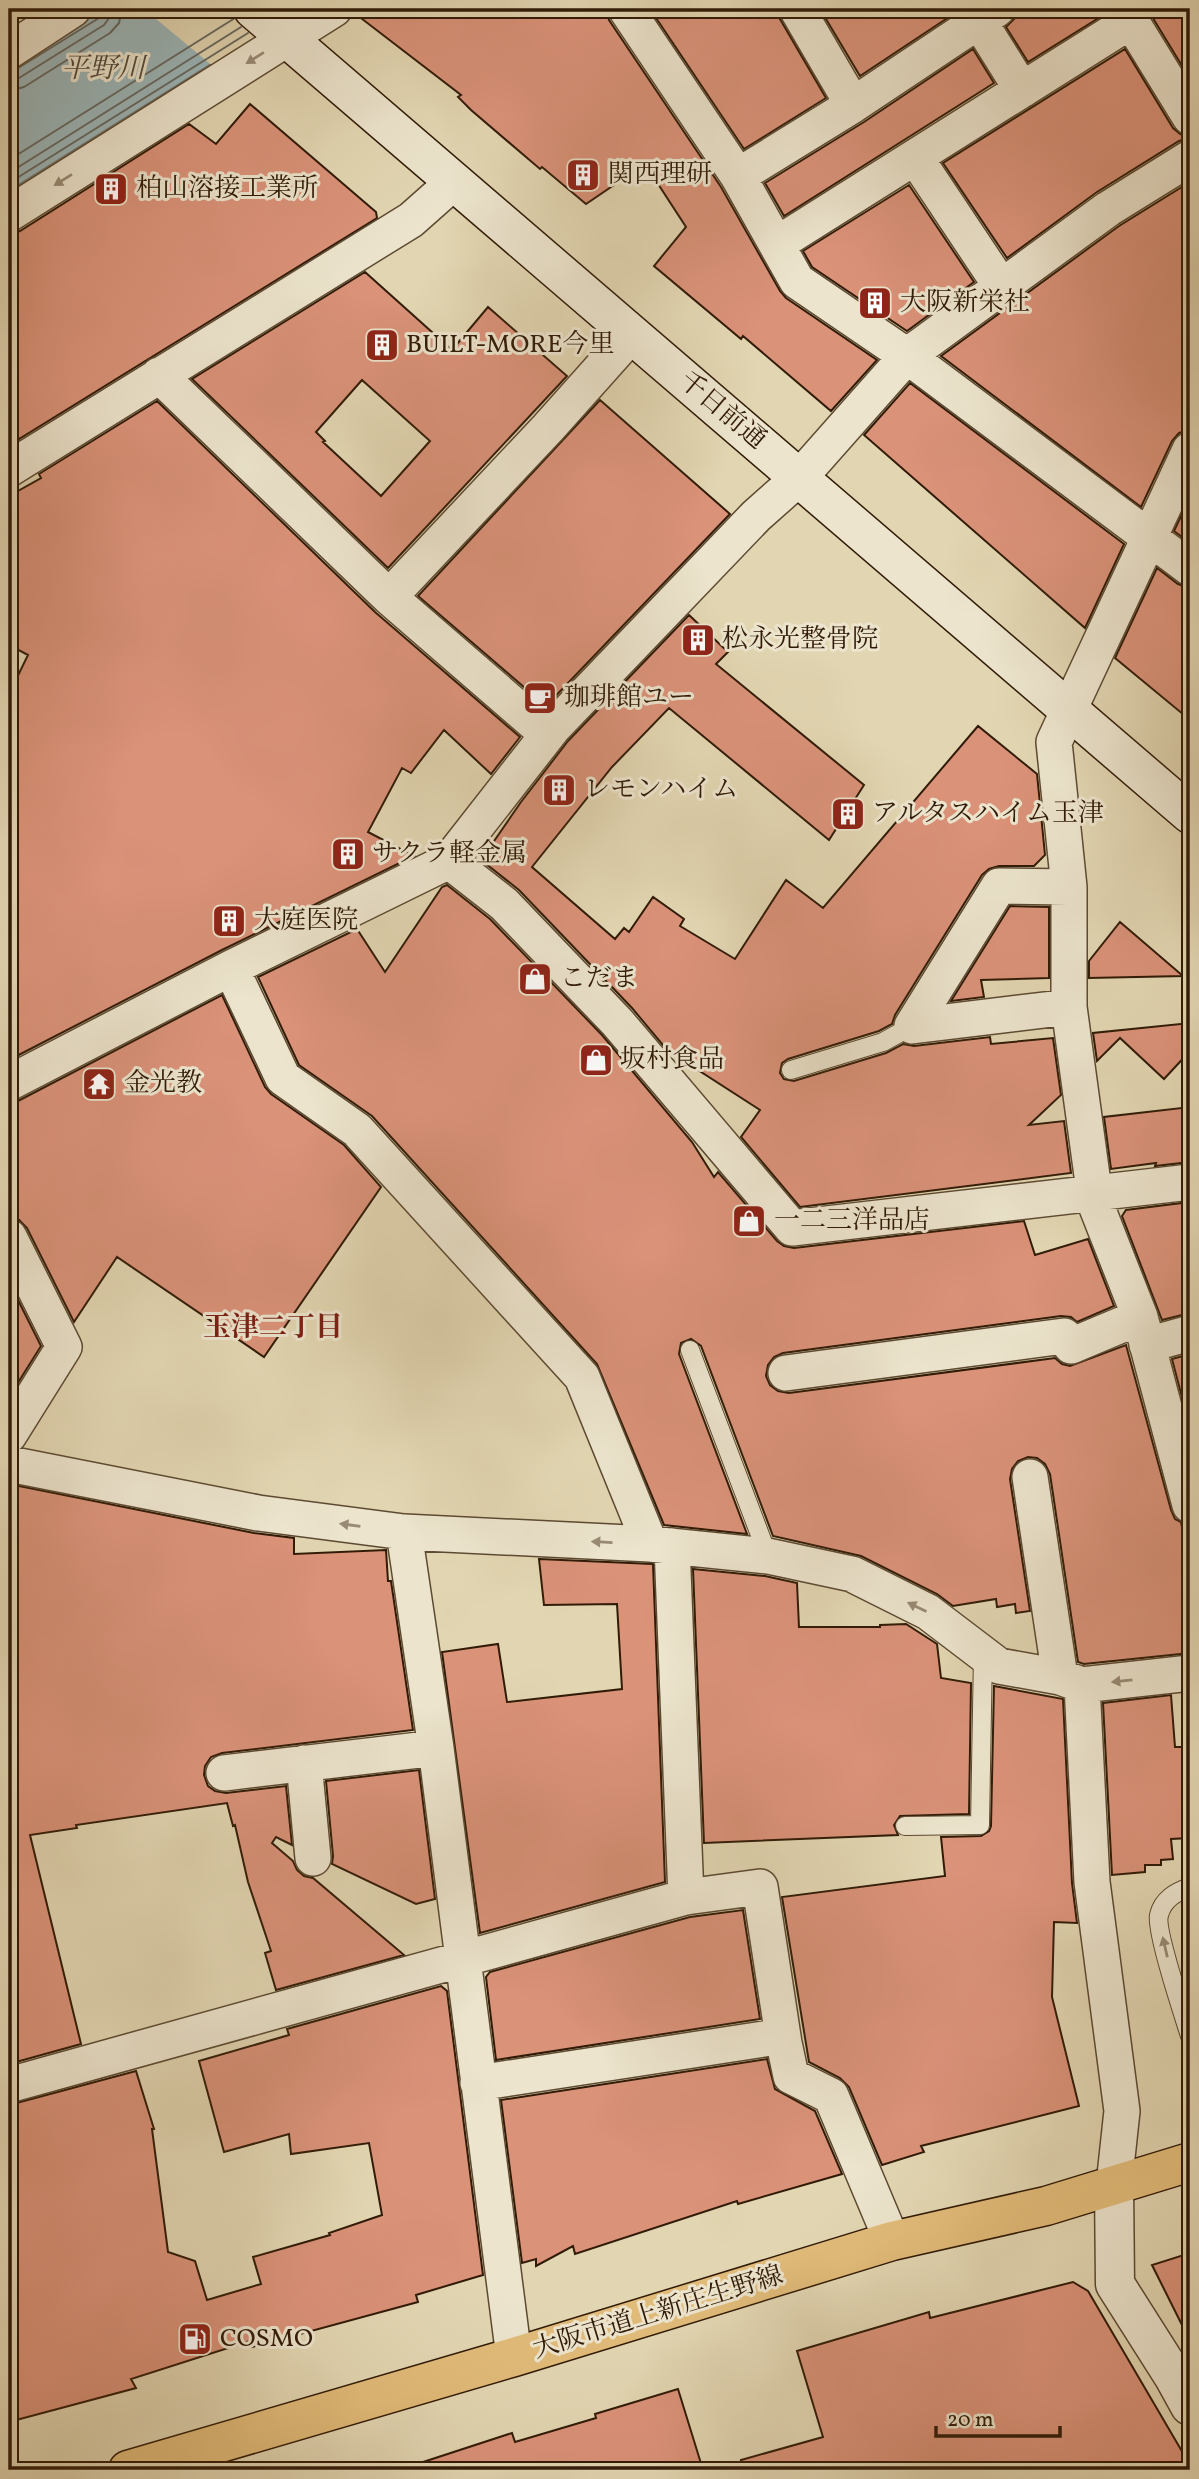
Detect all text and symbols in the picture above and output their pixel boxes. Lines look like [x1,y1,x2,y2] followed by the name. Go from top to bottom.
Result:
[61,50,148,89] water label: 平野川
[246,52,265,65] one-way arrow
[564,156,602,194] building icon: 関西理研
[608,157,712,193] place label: 関西理研
[92,170,130,208] building icon: 柏山溶接工業所
[136,171,318,207] place label: 柏山溶接工業所
[53,173,73,186] one-way arrow
[856,284,894,322] building icon: 大阪新栄社
[900,285,1030,321] place label: 大阪新栄社
[363,326,401,364] building icon: BUILT-MORE今里
[406,327,615,363] place label: BUILT-MORE今里
[671,364,773,458] street label: 千日前通
[679,621,717,659] building icon: 松永光整骨院
[722,622,878,658] place label: 松永光整骨院
[521,679,559,717] cafe icon: 珈琲館ユー
[564,680,694,716] place label: 珈琲館ユー
[540,771,578,809] building icon: レモンハイム
[584,772,738,808] place label: レモンハイム
[829,795,867,833] building icon: アルタスハイム玉津
[872,796,1104,832] place label: アルタスハイム玉津
[329,835,367,873] building icon: サクラ軽金属
[372,836,527,872] place label: サクラ軽金属
[210,902,248,940] building icon: 大庭医院
[254,903,358,939] place label: 大庭医院
[516,960,554,998] shop icon: こだま
[560,961,638,997] place label: こだま
[577,1041,615,1079] shop icon: 坂村食品
[620,1042,724,1078] place label: 坂村食品
[80,1065,118,1103] temple icon: 金光教
[124,1066,202,1102] place label: 金光教
[730,1202,768,1240] shop icon: 一二三洋品店
[774,1203,930,1239] place label: 一二三洋品店
[203,1309,343,1348] district label: 玉津二丁目
[339,1520,361,1531] one-way arrow
[591,1536,613,1547] one-way arrow
[907,1601,927,1612] one-way arrow
[1111,1675,1133,1686] one-way arrow
[1159,1936,1170,1958] one-way arrow
[528,2258,788,2368] street label: 大阪市道上新庄生野線
[176,2320,214,2358] fuel station icon: COSMO
[220,2321,313,2357] place label: COSMO
[936,2395,1061,2439] scale bar
[947,2406,993,2435] text: 20 m

